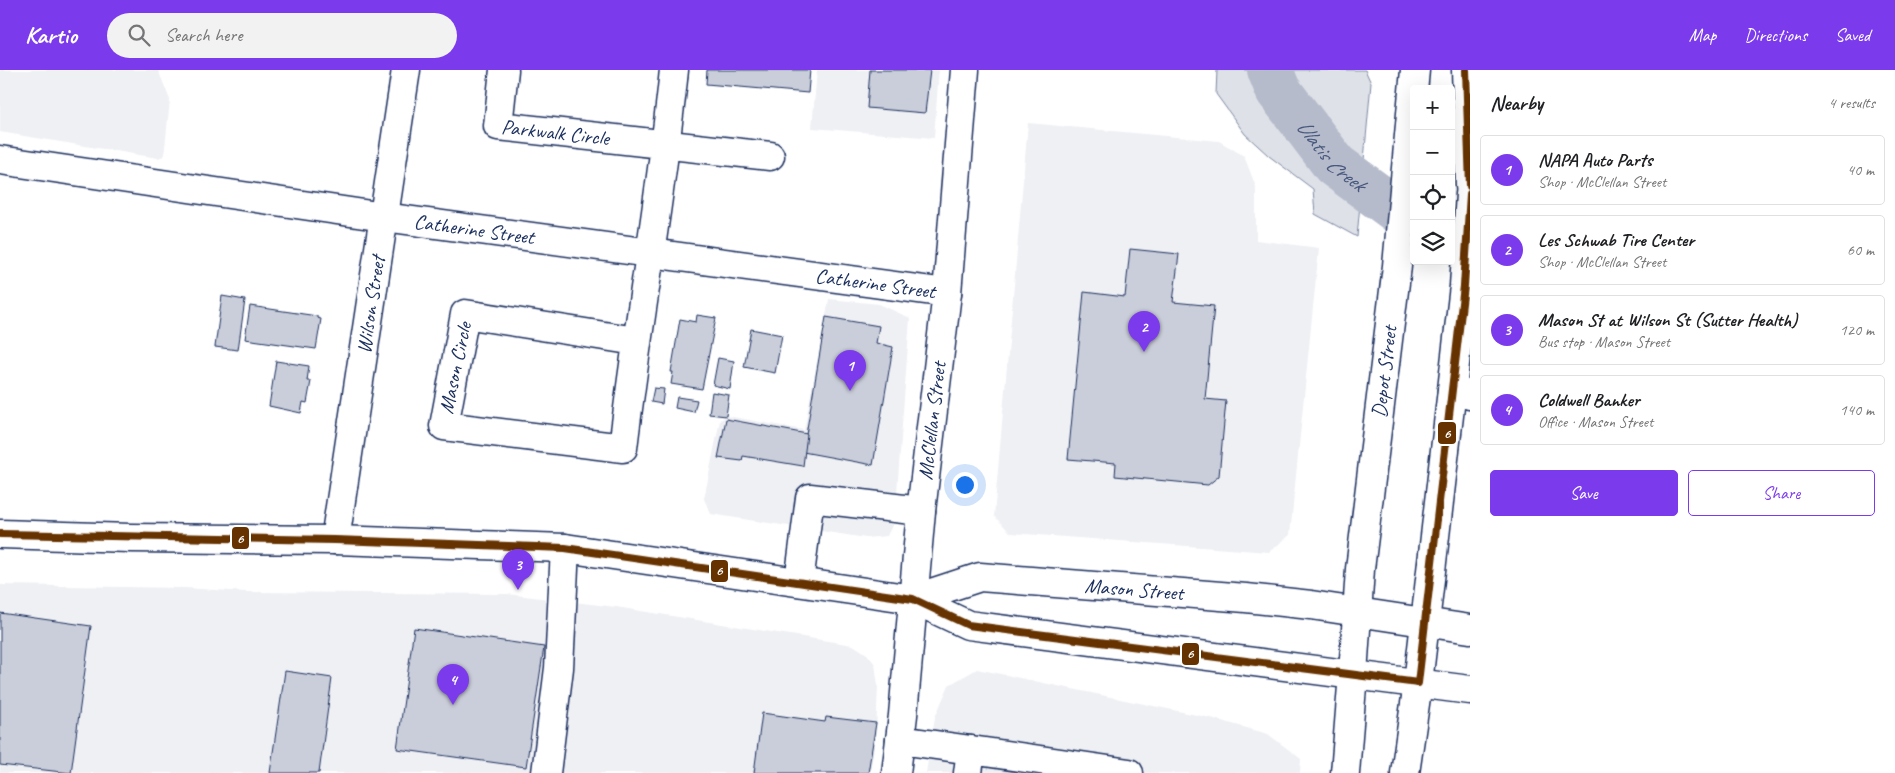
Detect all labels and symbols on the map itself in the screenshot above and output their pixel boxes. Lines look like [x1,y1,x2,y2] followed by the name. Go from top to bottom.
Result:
[500,113,613,151] street label: Parkwalk Circle
[1290,114,1374,200] water label: Ulatis Creek
[412,208,538,250] street label: Catherine Street
[350,251,391,355] street label: Wilson Street
[814,262,939,305] street label: Catherine Street
[1128,311,1160,352] pin: 2
[433,318,478,416] street label: Mason Circle
[1366,322,1403,419] street label: Depot Street
[834,350,866,391] pin: 1
[912,358,952,481] street label: McClellan Street
[1437,421,1457,445] line badge: 6
[1444,425,1452,442] text: 6
[952,472,978,498] your location
[231,526,250,550] line badge: 6
[237,530,245,547] text: 6
[502,549,534,590] pin: 3
[710,559,729,583] line badge: 6
[716,562,724,579] text: 6
[1084,572,1186,606] street label: Mason Street
[1181,642,1200,666] line badge: 6
[1187,645,1195,662] text: 6
[437,664,469,705] pin: 4

